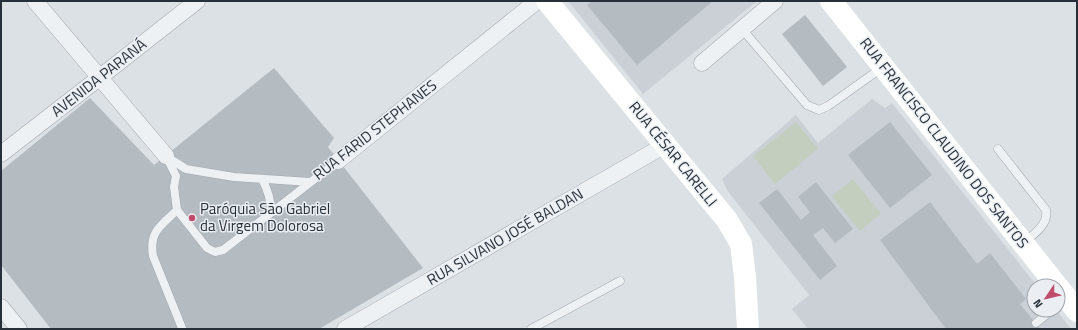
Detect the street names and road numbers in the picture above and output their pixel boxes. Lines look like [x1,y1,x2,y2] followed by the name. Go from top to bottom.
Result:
[855,32,1034,253] street label: RUA FRANCISCO CLAUDINO DOS SANTOS
[46,33,151,122] street label: AVENIDA PARANÁ
[308,74,442,185] street label: RUA FARID STEPHANES
[624,96,723,211] street label: RUA CÉSAR CARELLI
[422,182,587,291] street label: RUA SILVANO JOSÉ BALDAN

